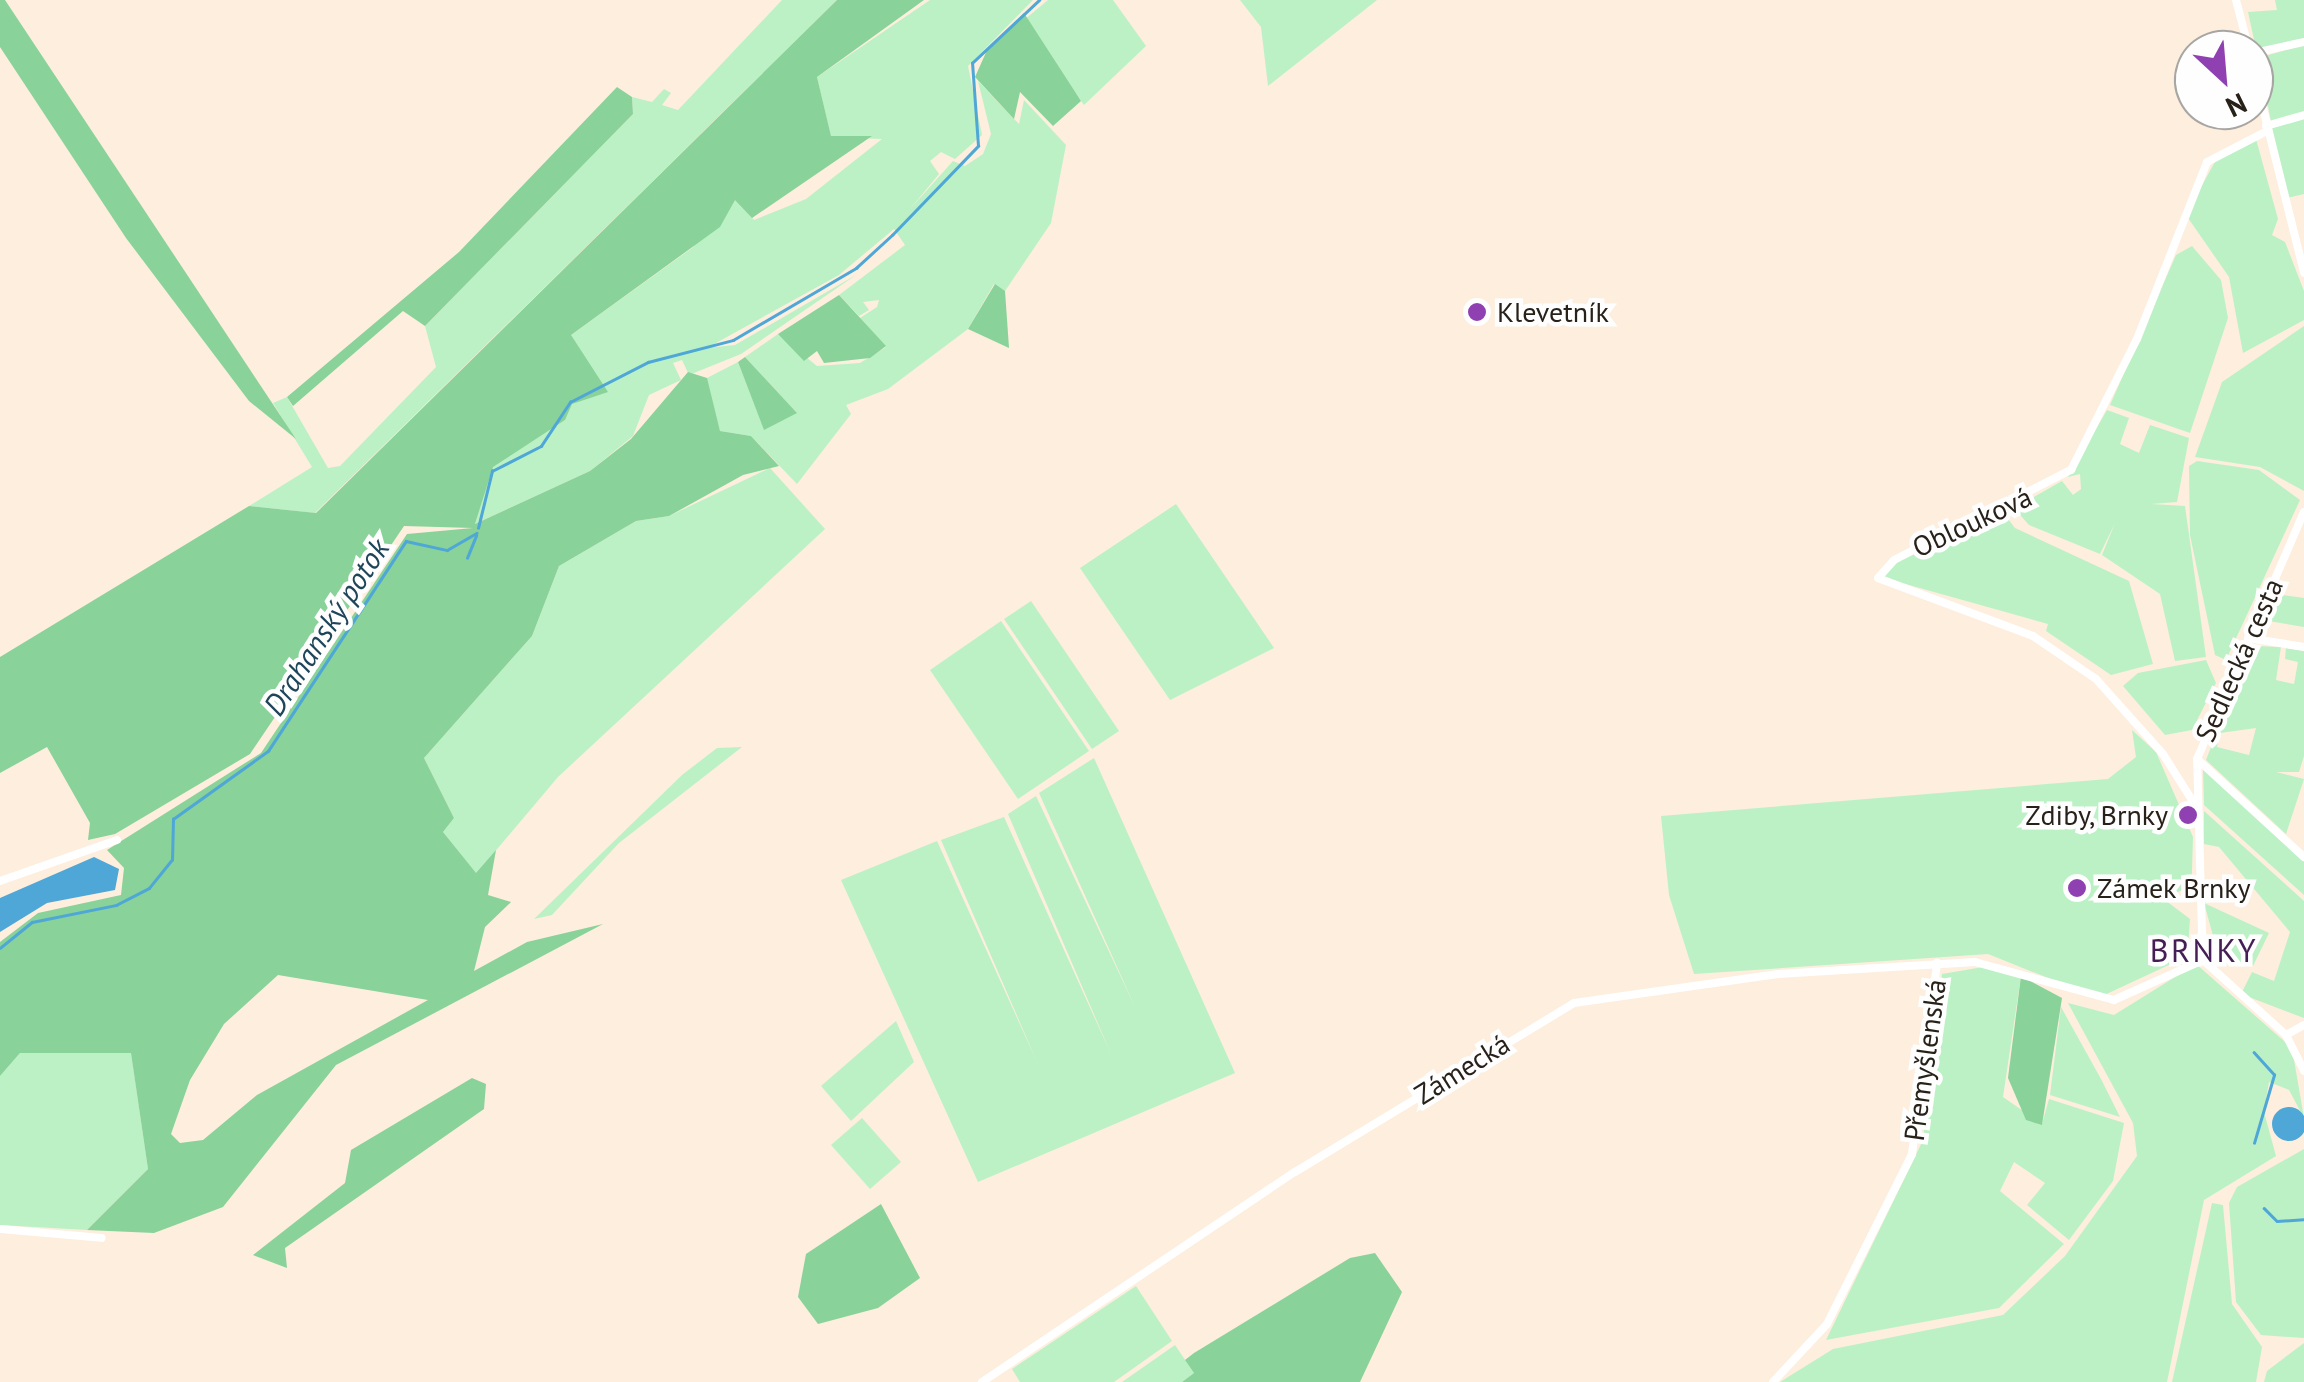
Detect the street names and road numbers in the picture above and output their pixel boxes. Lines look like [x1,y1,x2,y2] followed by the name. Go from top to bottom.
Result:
[1907,480,2037,564] street label: Oblouková
[2188,573,2290,747] street label: Sedlecká cesta
[1897,977,1953,1143] street label: Přemyšlenská
[1408,1027,1516,1111] street label: Zámecká

